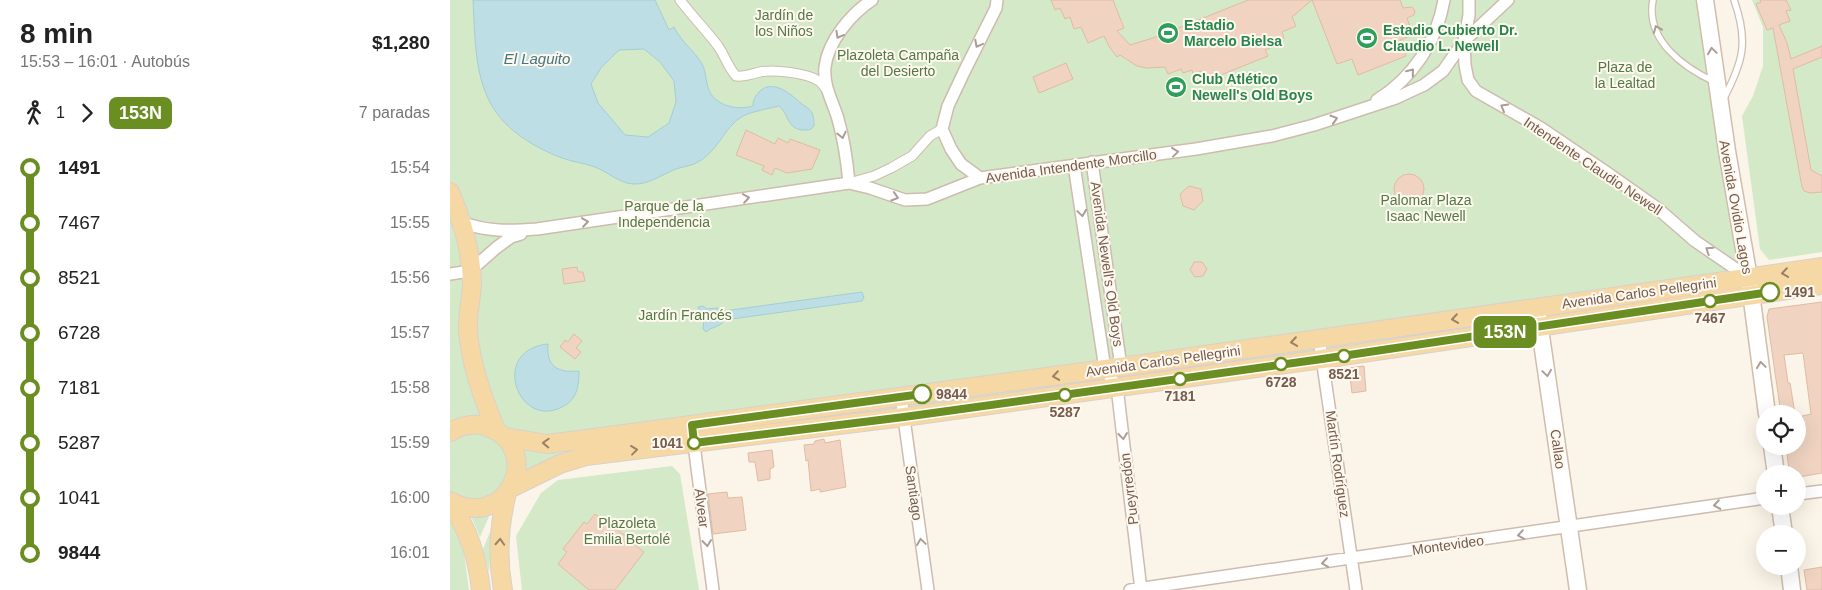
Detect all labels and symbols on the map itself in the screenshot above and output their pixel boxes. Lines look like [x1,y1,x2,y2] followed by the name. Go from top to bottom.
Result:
[755,7,813,39] park label: Jardín de los Niños
[1184,17,1282,49] place label: Estadio Marcelo Bielsa
[1156,21,1180,45] sports icon: Estadio Marcelo Bielsa
[1383,22,1518,54] place label: Estadio Cubierto Dr. Claudio L. Newell
[1652,25,1663,34] one-way arrow
[1355,26,1379,50] sports icon: Estadio Cubierto Dr. Claudio L. Newell
[835,30,845,39] one-way arrow
[974,39,984,48] one-way arrow
[1708,46,1718,55] one-way arrow
[837,47,959,79] park label: Plazoleta Campaña del Desierto
[504,50,570,67] water label: El Laguito
[1595,59,1655,91] park label: Plaza de la Lealtad
[1405,69,1413,78] one-way arrow
[1192,71,1313,103] place label: Club Atlético Newell's Old Boys
[1164,75,1188,99] sports icon: Club Atlético Newell's Old Boys
[1500,103,1509,113] one-way arrow
[1521,114,1665,218] street label: Intendente Claudio Newell
[1329,115,1337,125] one-way arrow
[836,131,846,140] one-way arrow
[1716,139,1756,275] street label: Avenida Ovidio Lagos
[984,146,1158,186] street label: Avenida Intendente Morcillo
[1170,147,1179,157] one-way arrow
[1087,180,1127,348] street label: Avenida Newell's Old Boys
[891,191,899,201] one-way arrow
[1380,192,1472,224] park label: Palomar Plaza Isaac Newell
[742,193,750,204] one-way arrow
[618,198,710,230] park label: Parque de la Independencia
[1076,209,1086,218] one-way arrow
[580,217,589,227] one-way arrow
[1705,247,1714,256] one-way arrow
[1781,267,1790,277] one-way arrow
[1561,274,1717,312] street label: Avenida Carlos Pellegrini
[1760,282,1780,302] marker: 1491
[1784,284,1815,300] place label: 1491
[1703,294,1717,308] marker: 7467
[638,307,732,323] park label: Jardín Francés
[1694,310,1726,326] place label: 7467
[1450,314,1459,324] one-way arrow
[1470,316,1540,348] line badge: 153N
[1289,336,1297,347] one-way arrow
[1085,342,1241,380] street label: Avenida Carlos Pellegrini
[1337,349,1351,363] marker: 8521
[1274,357,1288,371] marker: 6728
[1756,361,1766,370] one-way arrow
[1328,366,1360,382] place label: 8521
[1052,370,1061,380] one-way arrow
[1541,370,1552,378] one-way arrow
[1173,372,1187,386] marker: 7181
[1265,374,1297,390] place label: 6728
[912,384,932,404] marker: 9844
[936,386,967,402] place label: 9844
[1058,388,1072,402] marker: 5287
[1164,388,1196,404] place label: 7181
[1049,404,1081,420] place label: 5287
[1323,409,1353,519] street label: Martín Rodríguez
[1547,428,1569,470] street label: Callao
[1117,432,1128,440] one-way arrow
[652,435,683,451] place label: 1041
[687,436,701,450] marker: 1041
[541,437,549,448] one-way arrow
[631,445,639,456] one-way arrow
[1117,452,1141,526] street label: Pueyrredón
[902,465,926,522] street label: Santiago
[692,487,712,529] street label: Alvear
[1712,500,1721,510] one-way arrow
[584,515,670,547] park label: Plazoleta Emilia Bertolé
[1516,529,1525,539] one-way arrow
[1411,532,1485,558] street label: Montevideo
[495,537,506,545] one-way arrow
[916,537,927,545] one-way arrow
[701,540,712,548] one-way arrow
[1321,557,1329,568] one-way arrow

